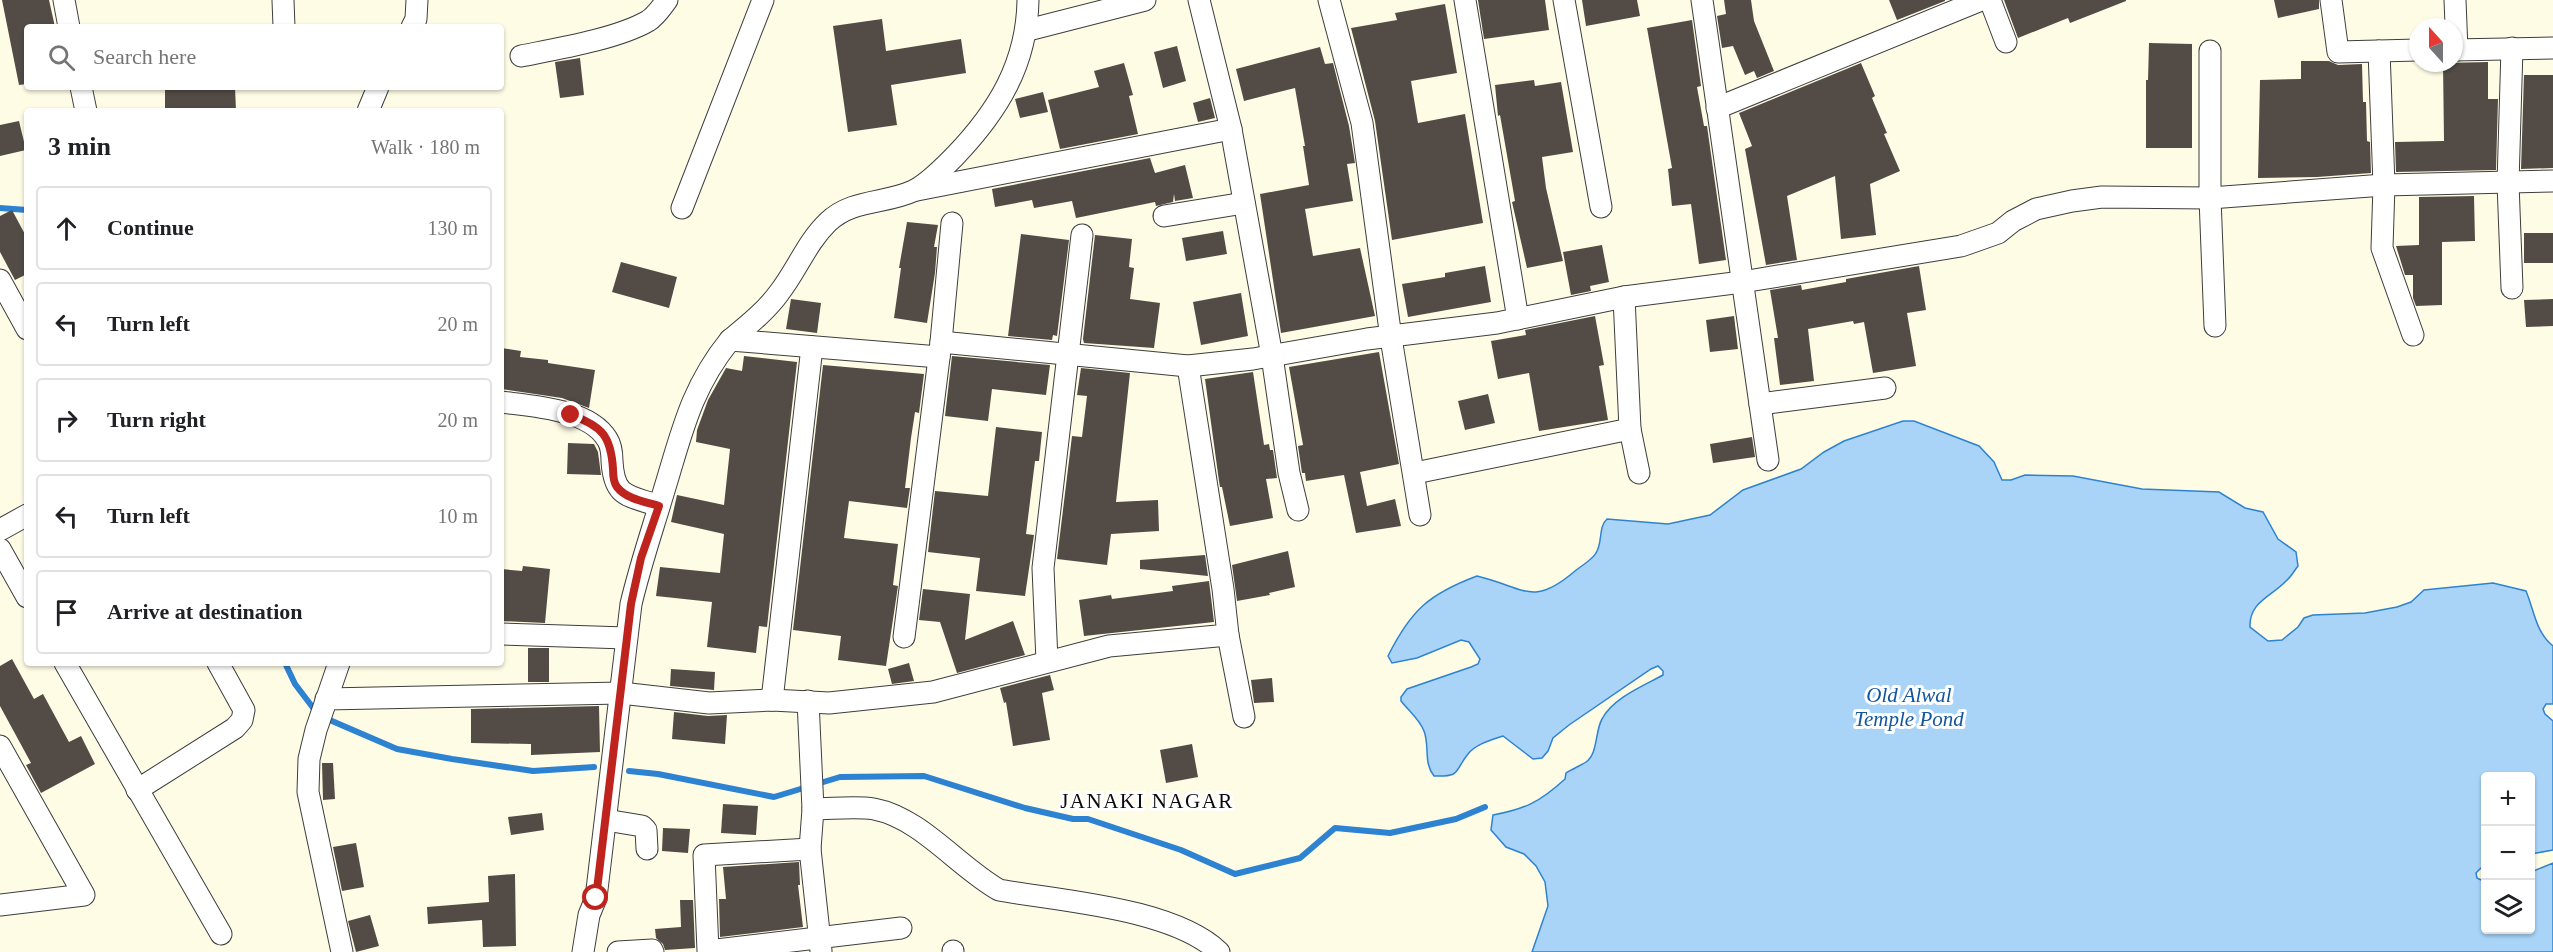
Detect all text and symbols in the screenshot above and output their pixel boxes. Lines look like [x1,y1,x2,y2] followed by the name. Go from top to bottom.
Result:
[2409,18,2463,72] north arrow
[24,24,504,90] search box
[45,41,78,74] icon: search
[93,44,196,69] text: Search here
[48,132,111,161] text: 3 min
[371,136,480,158] text: Walk · 180 m
[50,212,83,245] icon: ahead
[107,215,194,240] text: Continue
[427,217,478,239] text: 130 m
[50,308,83,341] icon: left
[107,311,190,336] text: Turn left
[437,313,478,335] text: 20 m
[557,401,583,427] route end
[50,404,83,437] icon: right
[107,407,206,432] text: Turn right
[437,409,478,431] text: 20 m
[50,500,83,533] icon: left
[107,503,190,528] text: Turn left
[437,505,478,527] text: 10 m
[50,596,83,629] icon: arrive
[107,599,303,624] text: Arrive at destination
[1854,683,1964,731] water label: Old Alwal Temple Pond
[2481,772,2535,934] map controls
[2481,772,2535,826] button: +
[1060,789,1234,813] district label: JANAKI NAGAR
[2481,826,2535,880] button: −
[2481,880,2535,934] button: layers
[582,884,608,910] route start

